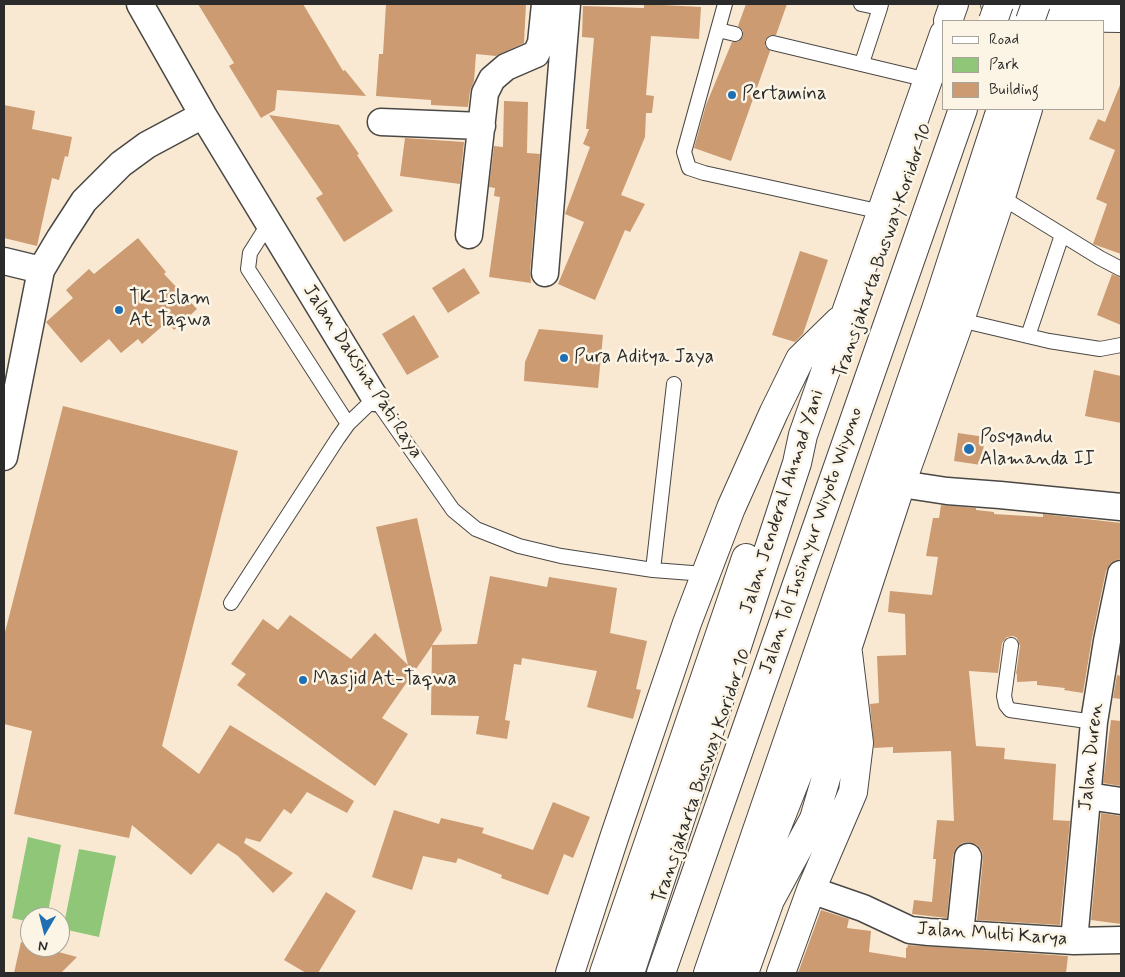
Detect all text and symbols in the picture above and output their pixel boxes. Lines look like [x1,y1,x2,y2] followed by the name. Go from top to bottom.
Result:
[942,20,1105,110] legend
[989,30,1019,50] text: Road
[989,55,1019,75] text: Park
[989,80,1039,100] text: Building
[742,84,827,106] place label: Pertamina
[726,89,738,101] marker: Pertamina
[830,121,938,381] street label: Transjakarta Busway Koridor 10
[297,281,427,463] street label: Jalan Daksina Pati Raya
[129,288,211,332] place label: TK Islam At Taqwa
[113,304,125,316] marker: TK Islam At Taqwa
[574,347,714,369] place label: Pura Aditya Jaya
[558,352,570,364] marker: Pura Aditya Jaya
[736,387,830,617] street label: Jalan Jenderal Ahmad Yani
[756,405,868,677] street label: Jalan Tol Insinyur Wiyoto Wiyono
[980,427,1095,471] place label: Posyandu Alamanda II
[962,442,976,456] marker: Posyandu Alamanda II
[649,646,757,906] street label: Transjakarta Busway Koridor 10
[313,669,457,691] place label: Masjid At-Taqwa
[297,674,309,686] marker: Masjid At-Taqwa
[1075,702,1109,812] street label: Jalan Duren
[20,907,70,957] north arrow
[916,918,1068,952] street label: Jalan Multi Karya
[37,936,49,955] text: N

